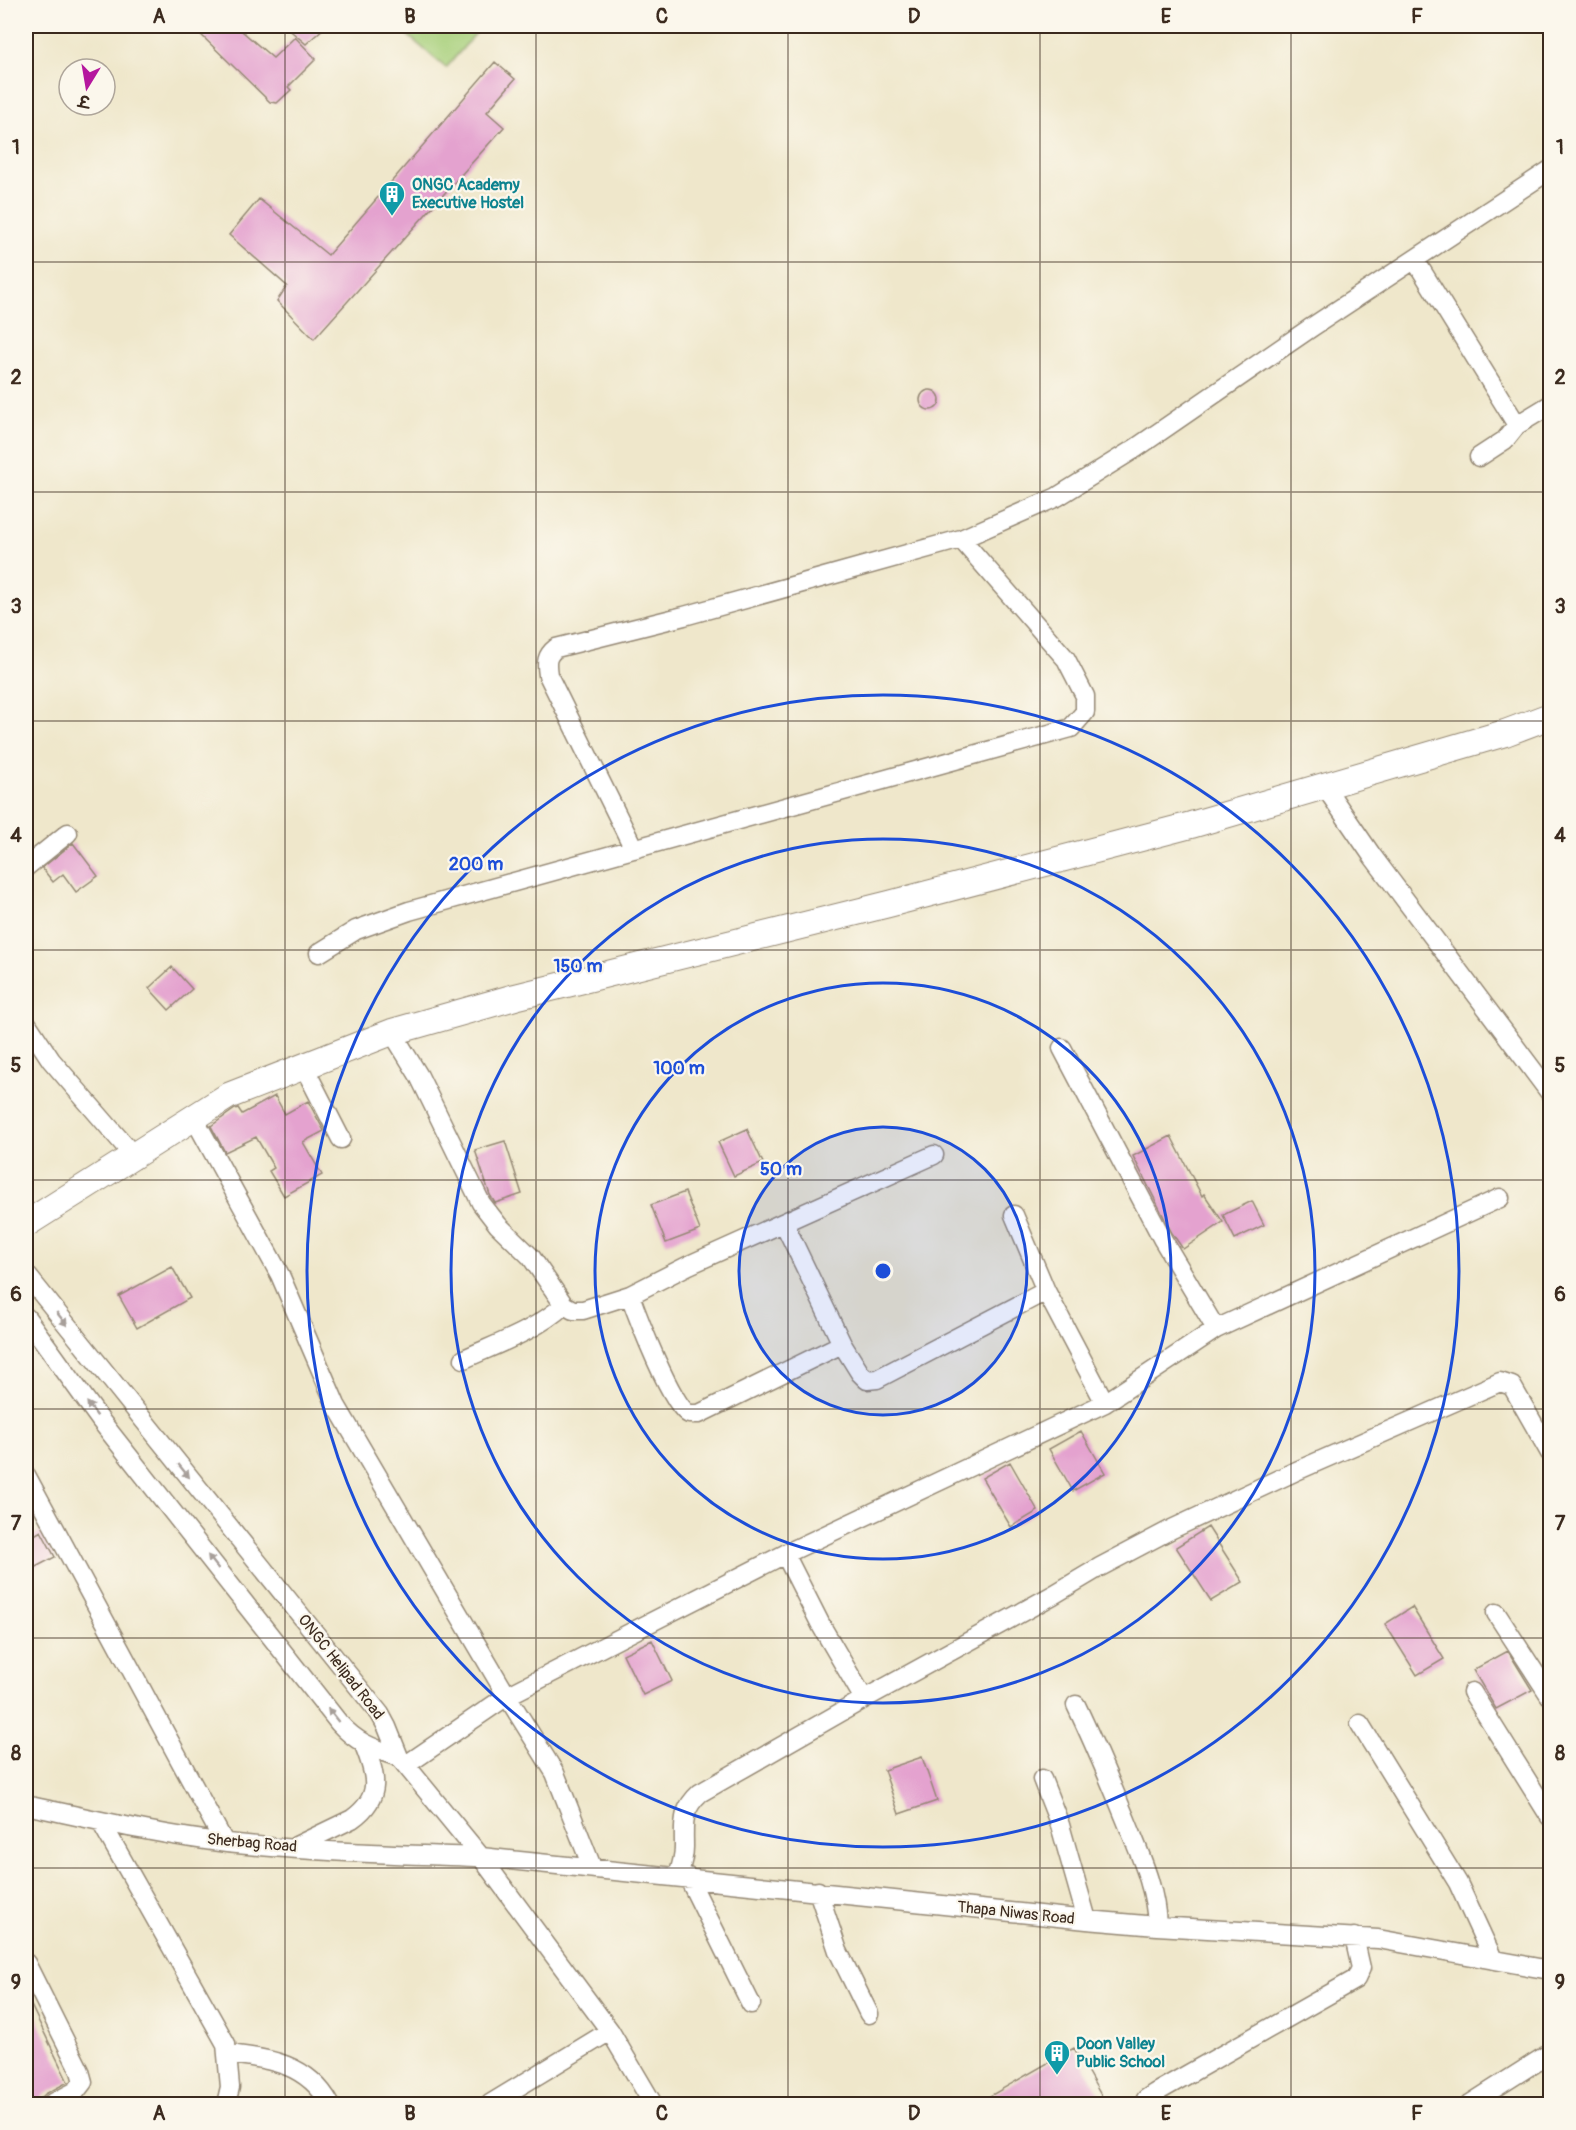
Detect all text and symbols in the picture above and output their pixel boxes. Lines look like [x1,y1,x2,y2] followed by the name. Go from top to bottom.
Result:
[153,4,166,29] text: A
[404,4,416,29] text: B
[656,4,668,29] text: C
[908,4,921,29] text: D
[1161,4,1172,29] text: E
[1411,4,1423,29] text: F
[57,57,117,117] north arrow
[76,90,93,112] text: उ
[12,135,20,160] text: 1
[1556,135,1564,160] text: 1
[412,175,524,213] place label: ONGC Academy Executive Hostel
[377,179,407,217] building icon: ONGC Academy Executive Hostel
[10,365,22,390] text: 2
[1554,365,1566,390] text: 2
[10,594,22,619] text: 3
[1554,594,1566,619] text: 3
[10,823,22,848] text: 4
[1554,823,1566,848] text: 4
[449,853,503,876] text: 200 m
[554,955,603,978] text: 150 m
[11,1053,22,1078] text: 5
[1555,1053,1566,1078] text: 5
[653,1057,705,1080] text: 100 m
[760,1158,802,1181] text: 50 m
[873,1261,893,1281] centre of rings
[10,1282,22,1307] text: 6
[1554,1282,1566,1307] text: 6
[55,1312,67,1327] one-way arrow
[86,1401,98,1417] one-way arrow
[178,1463,191,1479] one-way arrow
[11,1511,22,1536] text: 7
[1555,1511,1566,1536] text: 7
[206,1554,219,1570] one-way arrow
[294,1610,388,1724] street label: ONGC Helipad Road
[328,1708,340,1723] one-way arrow
[11,1741,21,1766] text: 8
[1555,1741,1565,1766] text: 8
[206,1829,298,1857] street label: Sherbag Road
[956,1897,1076,1929] street label: Thapa Niwas Road
[11,1970,21,1995] text: 9
[1555,1970,1565,1995] text: 9
[1076,2034,1165,2072] place label: Doon Valley Public School
[1042,2038,1072,2076] building icon: Doon Valley Public School
[153,2101,166,2126] text: A
[404,2101,416,2126] text: B
[656,2101,668,2126] text: C
[908,2101,921,2126] text: D
[1161,2101,1172,2126] text: E
[1411,2101,1423,2126] text: F

